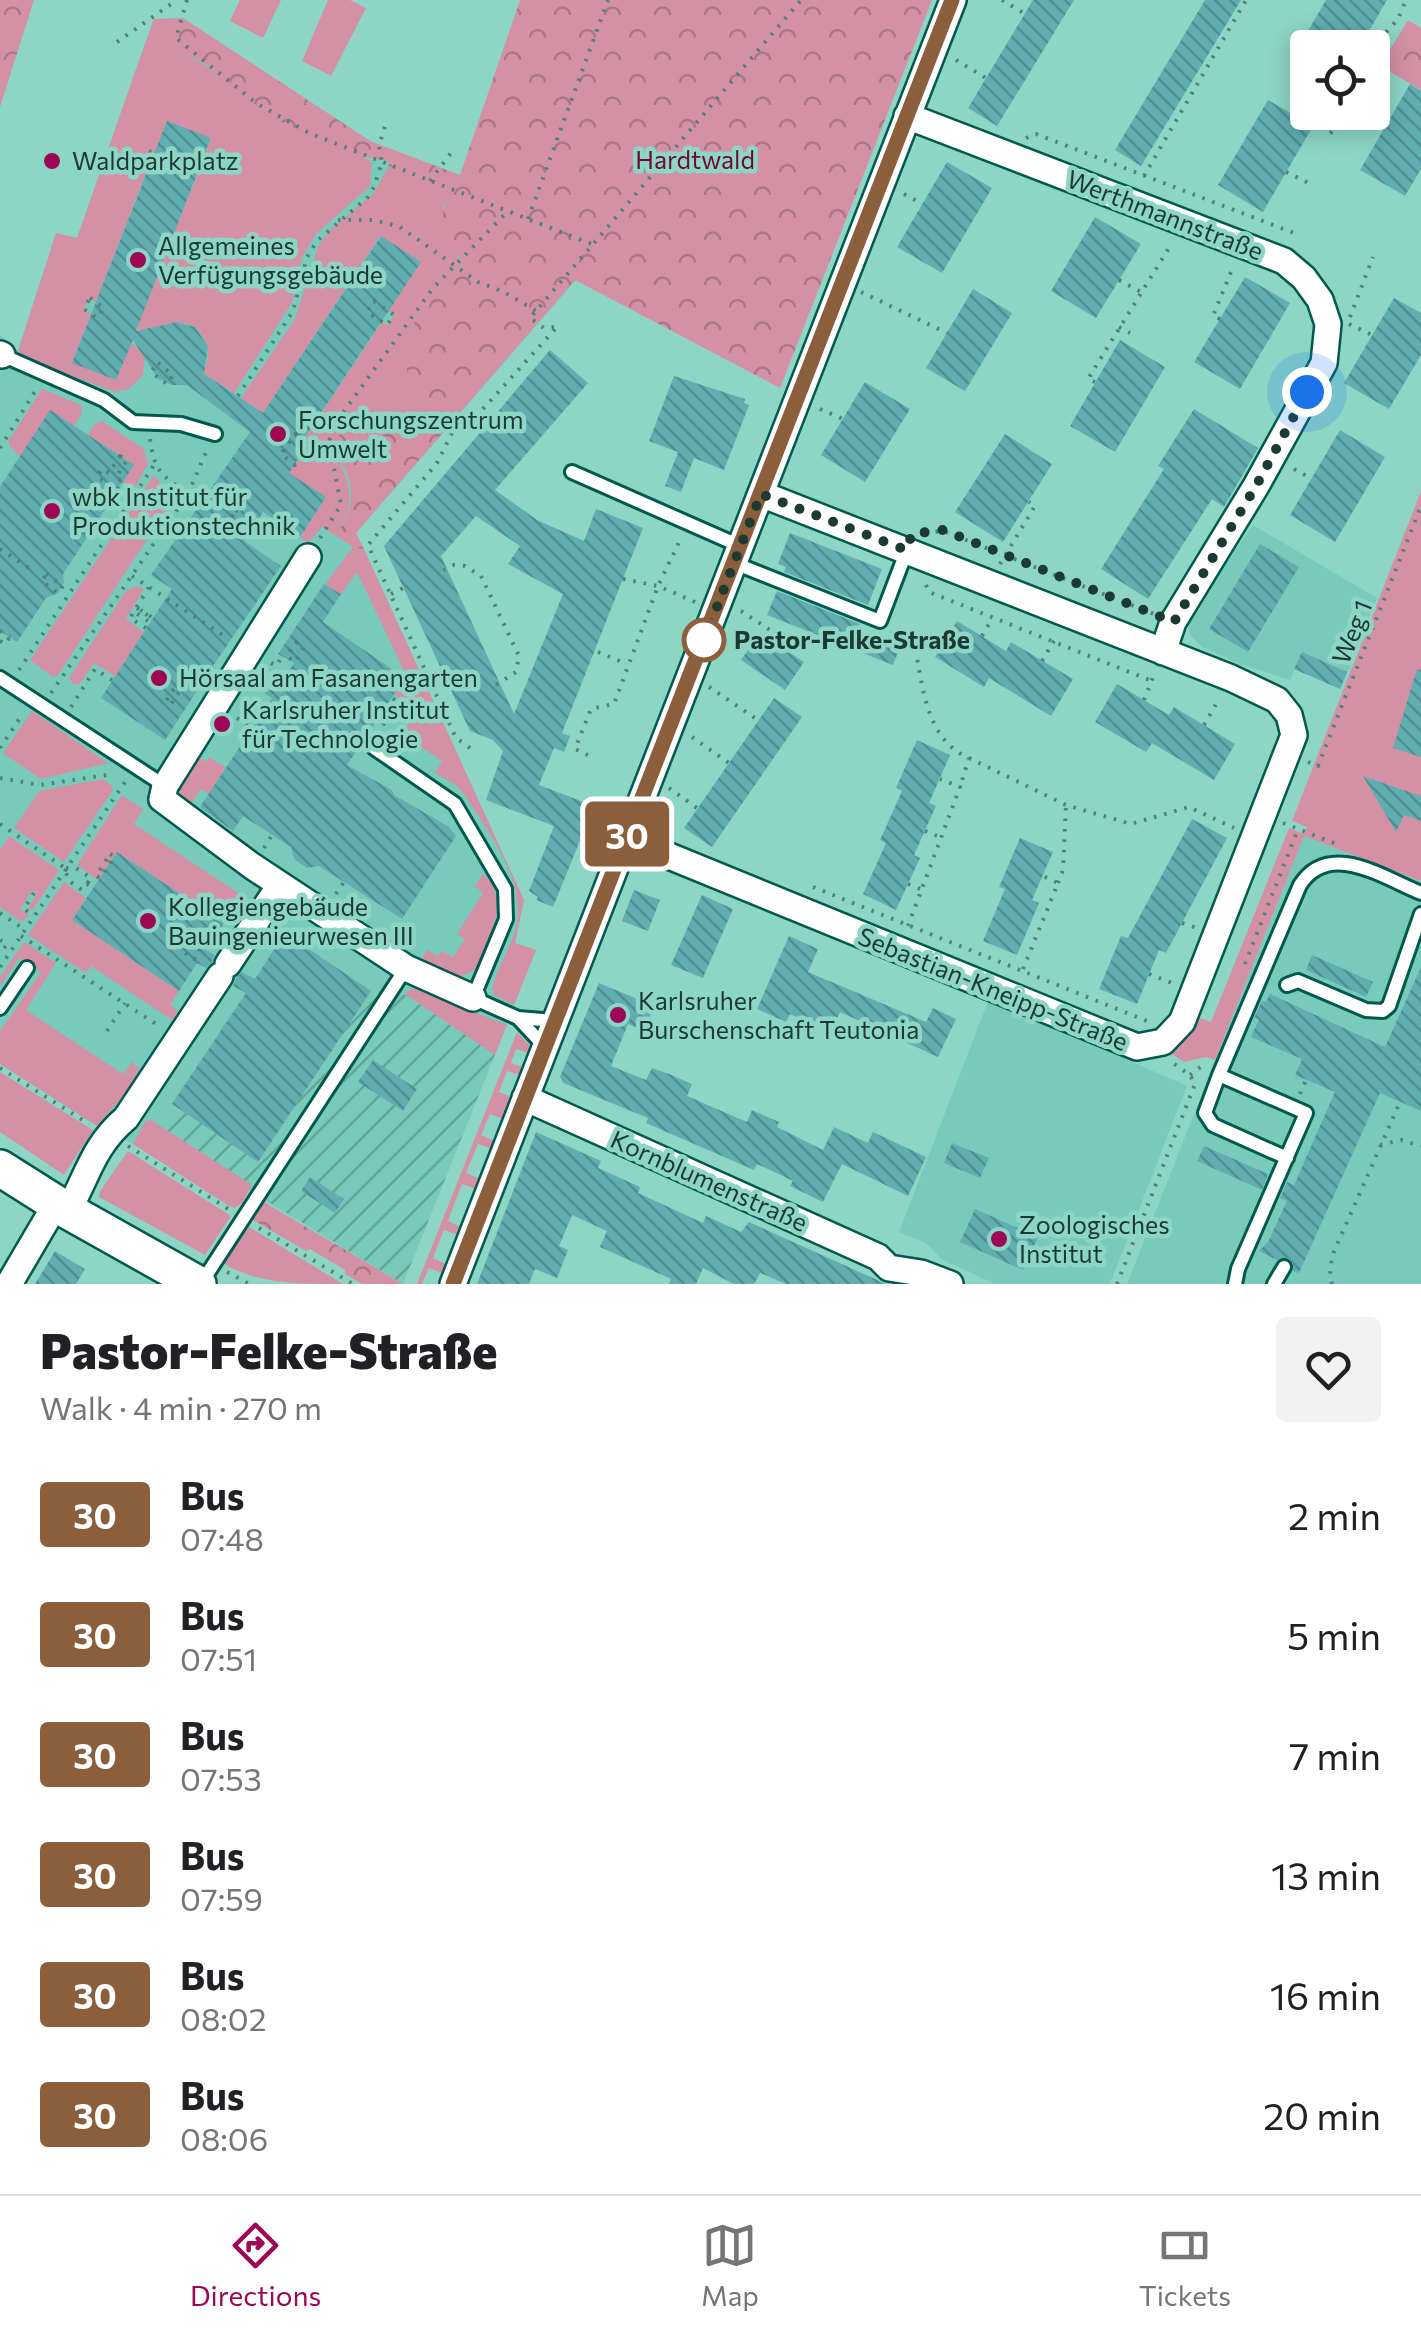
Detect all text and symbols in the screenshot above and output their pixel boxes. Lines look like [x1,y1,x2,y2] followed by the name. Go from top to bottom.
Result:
[1290,30,1390,130] map controls
[1290,30,1390,130] button: locate
[635,144,755,174] park label: Hardtwald
[72,145,238,175] place label: Waldparkplatz
[41,150,63,172] marker: Waldparkplatz
[1063,163,1268,265] street label: Werthmannstraße
[158,230,383,289] place label: Allgemeines Verfügungsgebäude
[127,249,149,271] marker: Allgemeines Verfügungsgebäude
[1282,367,1332,417] your location
[298,404,523,463] place label: Forschungszentrum Umwelt
[267,423,289,445] marker: Forschungszentrum Umwelt
[72,481,296,540] place label: wbk Institut für Produktionstechnik
[41,500,63,522] marker: wbk Institut für Produktionstechnik
[1325,595,1377,668] street label: Weg 1
[683,619,725,661] marker: Pastor-Felke-Straße
[734,624,970,654] place label: Pastor-Felke-Straße
[179,662,478,692] place label: Hörsaal am Fasanengarten
[148,667,170,689] marker: Hörsaal am Fasanengarten
[242,694,450,753] place label: Karlsruher Institut für Technologie
[211,713,233,735] marker: Karlsruher Institut für Technologie
[582,802,672,866] line badge: 30
[605,813,649,856] text: 30
[168,891,414,950] place label: Kollegiengebäude Bauingenieurwesen III
[137,910,159,932] marker: Kollegiengebäude Bauingenieurwesen III
[854,920,1133,1056] street label: Sebastian-Kneipp-Straße
[638,985,919,1044] place label: Karlsruher Burschenschaft Teutonia
[607,1004,629,1026] marker: Karlsruher Burschenschaft Teutonia
[606,1123,812,1237] street label: Kornblumenstraße
[1019,1209,1170,1268] place label: Zoologisches Institut
[988,1228,1010,1250] marker: Zoologisches Institut
[1276,1317,1381,1422] button: heart
[40,1320,498,1379] text: Pastor-Felke-Straße
[40,1387,322,1427] text: Walk · 4 min · 270 m
[180,1471,245,1518] text: Bus
[1288,1491,1381,1538] text: 2 min
[73,1493,117,1536] text: 30
[180,1518,264,1558] text: 07:48
[180,1591,245,1638] text: Bus
[1287,1611,1381,1658] text: 5 min
[73,1613,117,1656] text: 30
[180,1638,257,1678] text: 07:51
[180,1711,245,1758] text: Bus
[1289,1731,1381,1778] text: 7 min
[73,1733,117,1776] text: 30
[180,1758,262,1798] text: 07:53
[180,1831,245,1878] text: Bus
[1271,1851,1381,1898] text: 13 min
[73,1853,117,1896] text: 30
[180,1878,263,1918] text: 07:59
[180,1951,245,1998] text: Bus
[1270,1971,1381,2018] text: 16 min
[73,1973,117,2016] text: 30
[180,1998,266,2038] text: 08:02
[180,2071,245,2118] text: Bus
[1263,2091,1381,2138] text: 20 min
[73,2093,117,2136] text: 30
[180,2118,268,2158] text: 08:06
[190,2218,321,2312] tab: Directions
[701,2218,759,2312] tab: Map
[1139,2218,1231,2312] tab: Tickets

